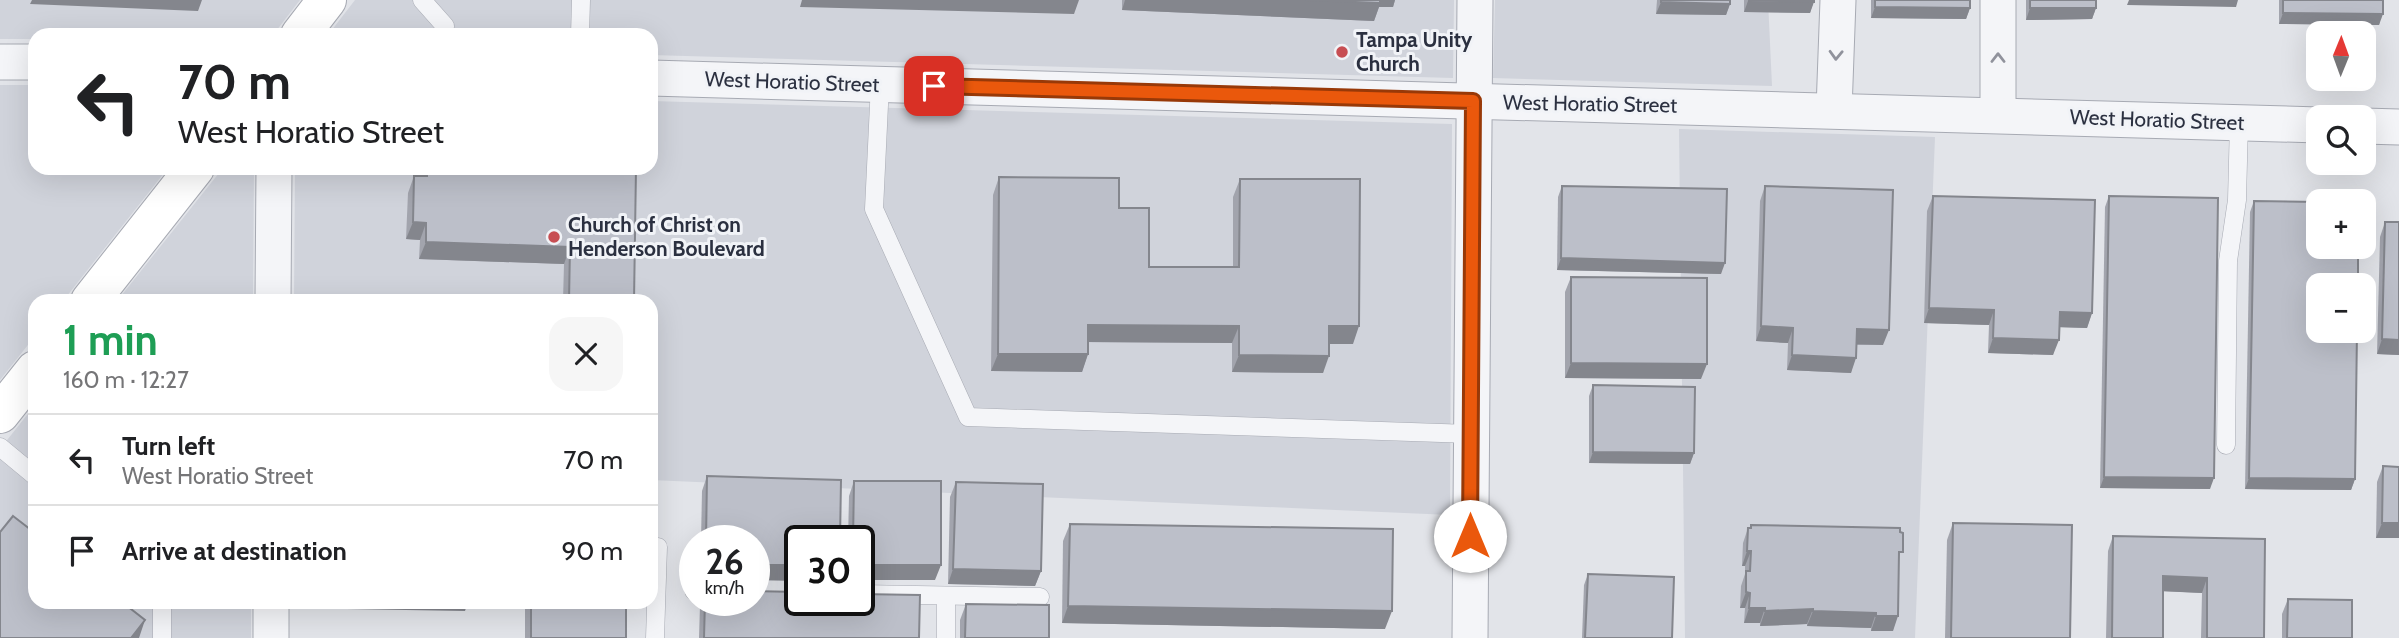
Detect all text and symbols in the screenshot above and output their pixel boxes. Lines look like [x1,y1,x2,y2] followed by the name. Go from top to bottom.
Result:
[2306,21,2376,91] north arrow
[2306,21,2376,343] map controls
[1356,27,1473,76] place label: Tampa Unity Church
[1334,44,1350,60] marker: Tampa Unity Church
[1829,50,1844,61] one-way arrow
[178,52,291,111] text: 70 m
[1990,52,2006,62] one-way arrow
[63,56,154,147] icon: left
[904,56,964,116] pin
[704,66,880,97] street label: West Horatio Street
[915,67,953,105] icon: arrive
[1503,89,1677,118] street label: West Horatio Street
[2069,104,2245,135] street label: West Horatio Street
[2306,105,2376,175] button: search
[178,112,444,151] text: West Horatio Street
[2306,189,2376,259] button: +
[568,212,765,261] place label: Church of Christ on Henderson Boulevard
[546,229,562,245] marker: Church of Christ on Henderson Boulevard
[2306,273,2376,343] button: −
[63,314,158,366] text: 1 min
[549,317,623,391] button: close
[63,366,189,394] text: 160 m · 12:27
[122,430,215,462] text: Turn left
[63,441,101,479] icon: left
[563,444,623,476] text: 70 m
[122,462,313,490] text: West Horatio Street
[1433,499,1507,573] position arrow
[784,525,875,616] speed limit sign: 30
[63,532,101,570] icon: arrive
[122,535,347,567] text: Arrive at destination
[561,535,623,567] text: 90 m
[705,540,744,583] text: 26
[705,577,744,599] text: km/h

